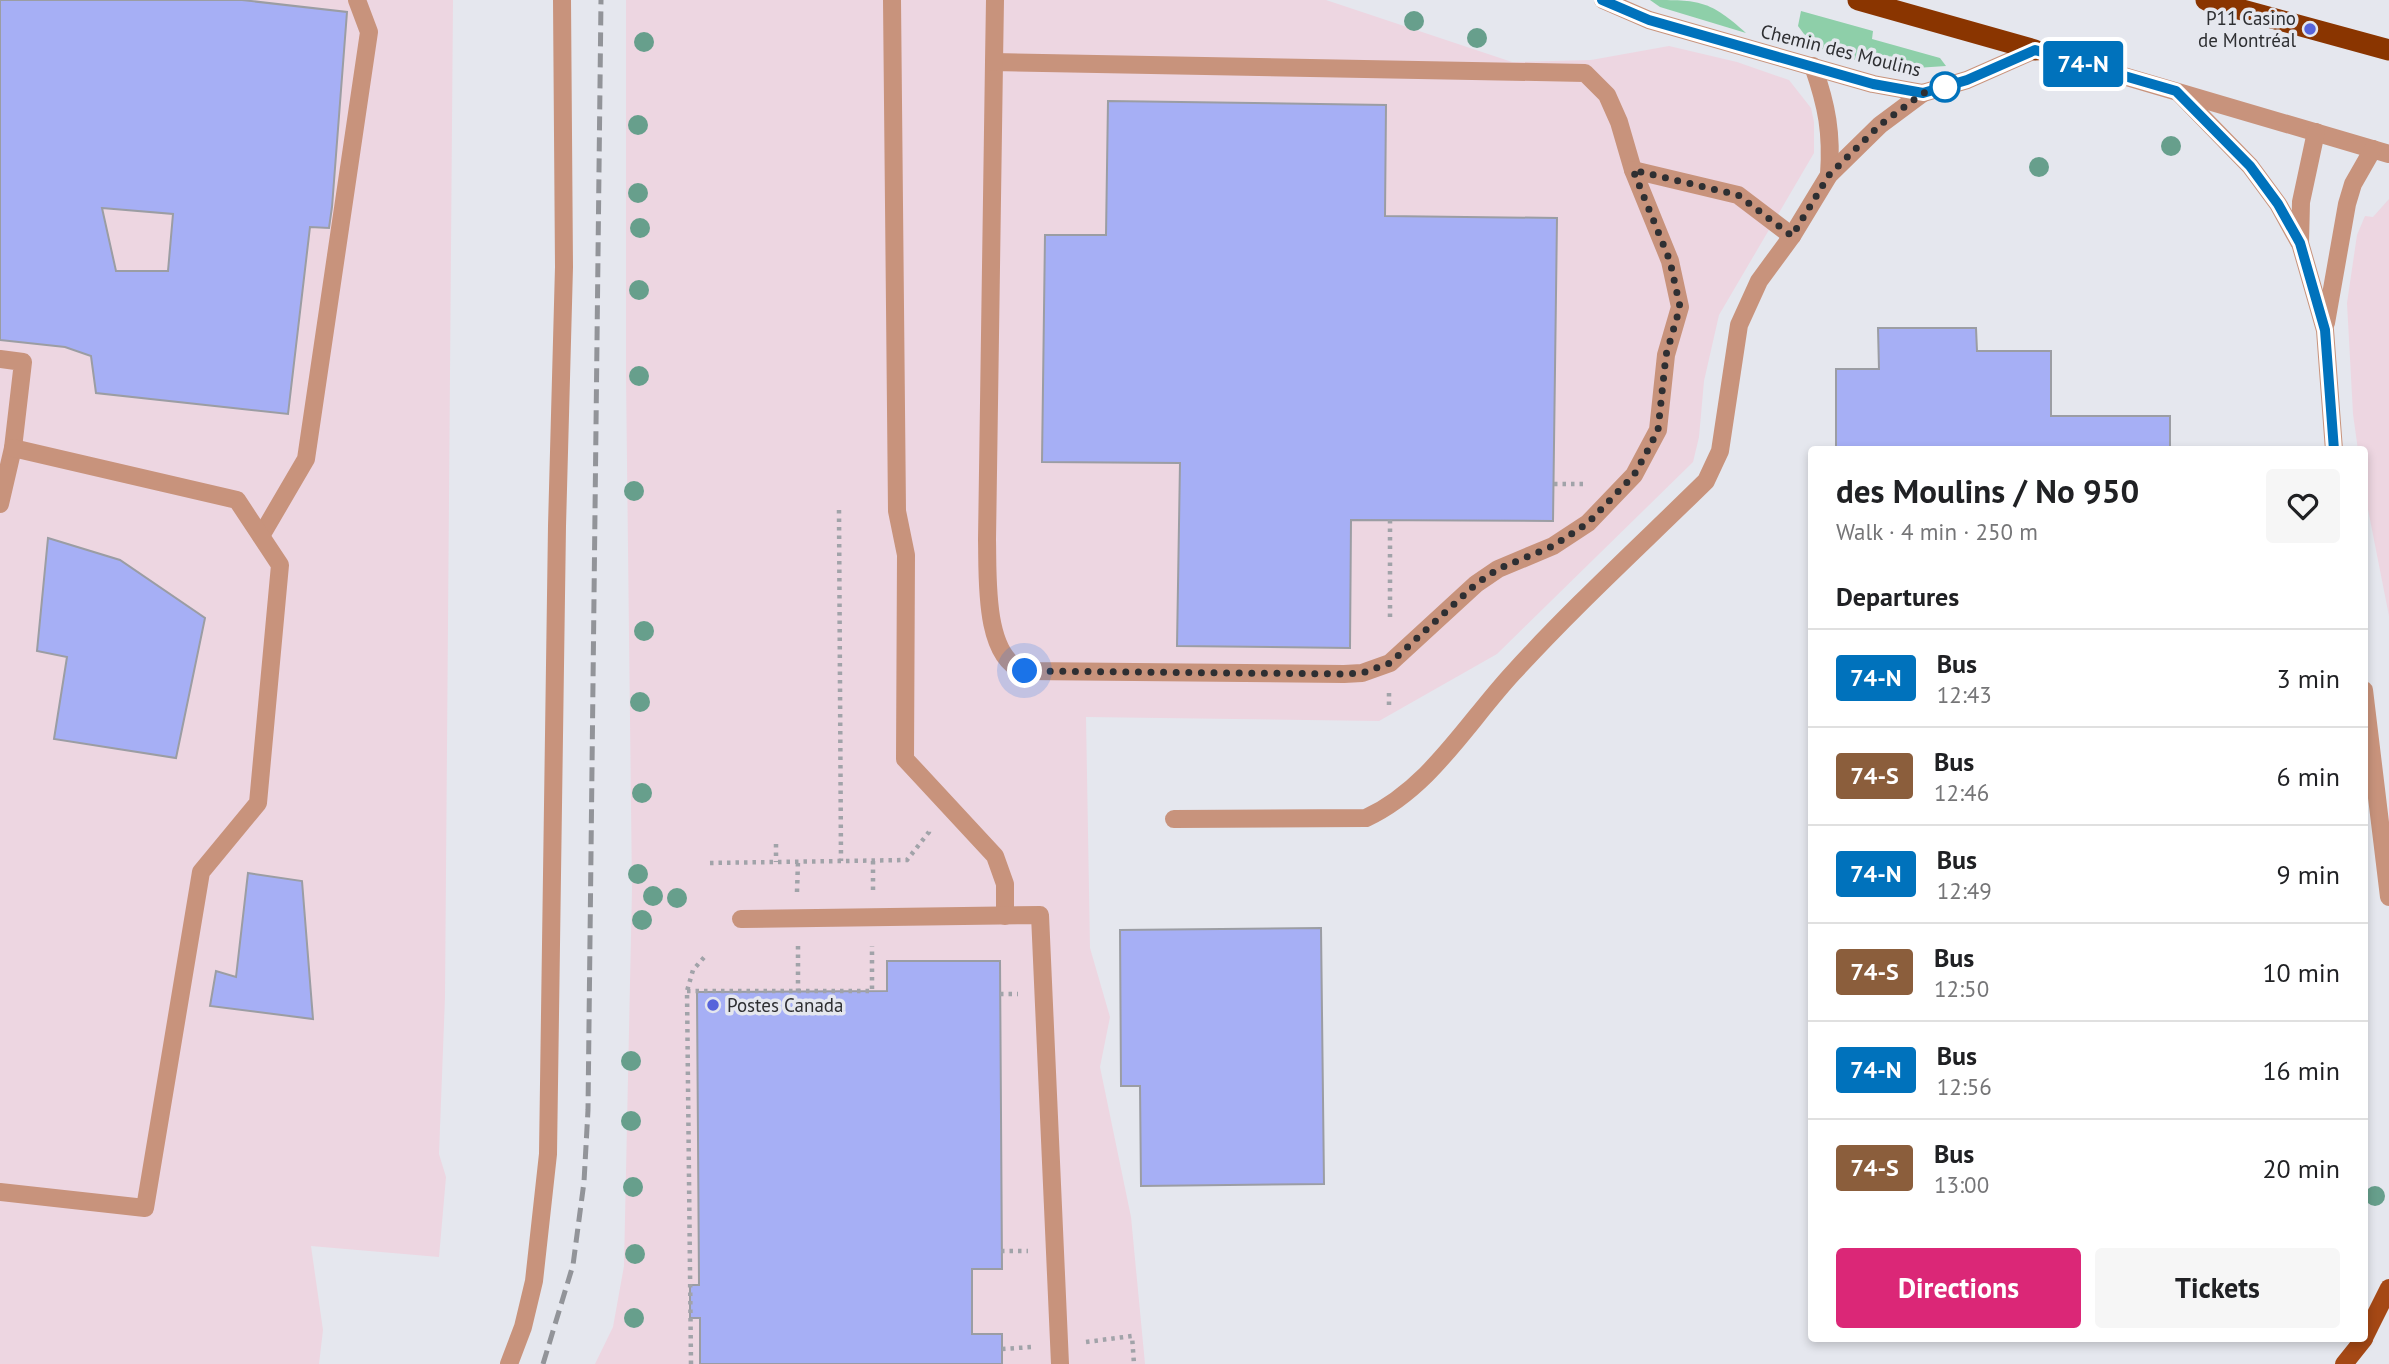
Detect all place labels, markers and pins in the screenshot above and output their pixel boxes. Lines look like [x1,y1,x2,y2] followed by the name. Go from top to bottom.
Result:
[2198,6,2296,52] place label: P11 Casino de Montréal
[2302,21,2318,37] marker: P11 Casino de Montréal
[1930,72,1960,102] unlabelled marker
[727,993,844,1017] place label: Postes Canada
[705,997,721,1013] marker: Postes Canada

